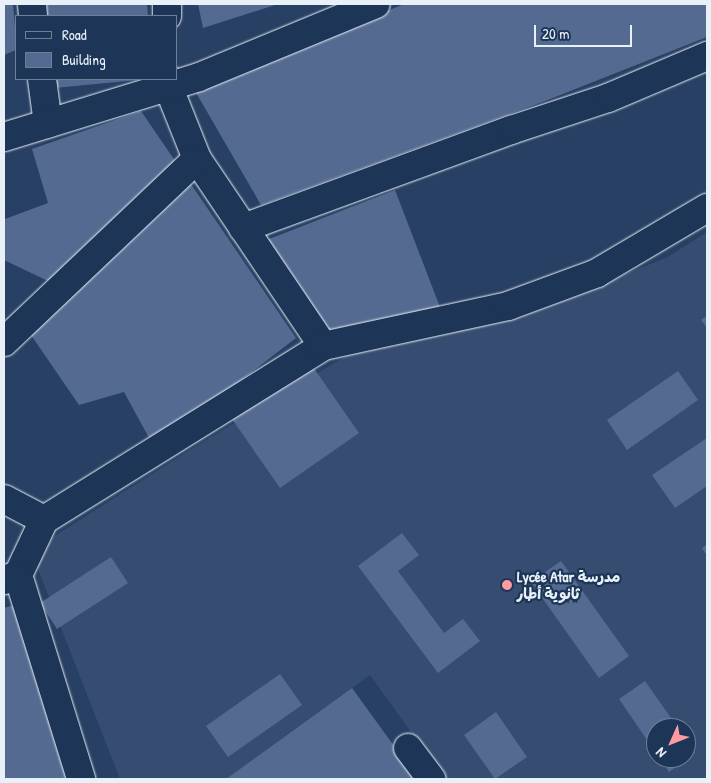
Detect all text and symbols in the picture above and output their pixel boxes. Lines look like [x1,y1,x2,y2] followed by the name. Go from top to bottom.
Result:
[15,15,178,80] legend
[536,15,634,47] scale bar
[542,23,569,44] text: 20 m
[62,24,87,45] text: Road
[62,49,106,70] text: Building
[517,567,620,602] place label: Lycée Atar مدرسة ثانوية أطار
[501,579,513,591] marker: Lycée Atar مدرسة ثانوية أطار
[646,718,696,768] north arrow
[651,744,670,762] text: N

